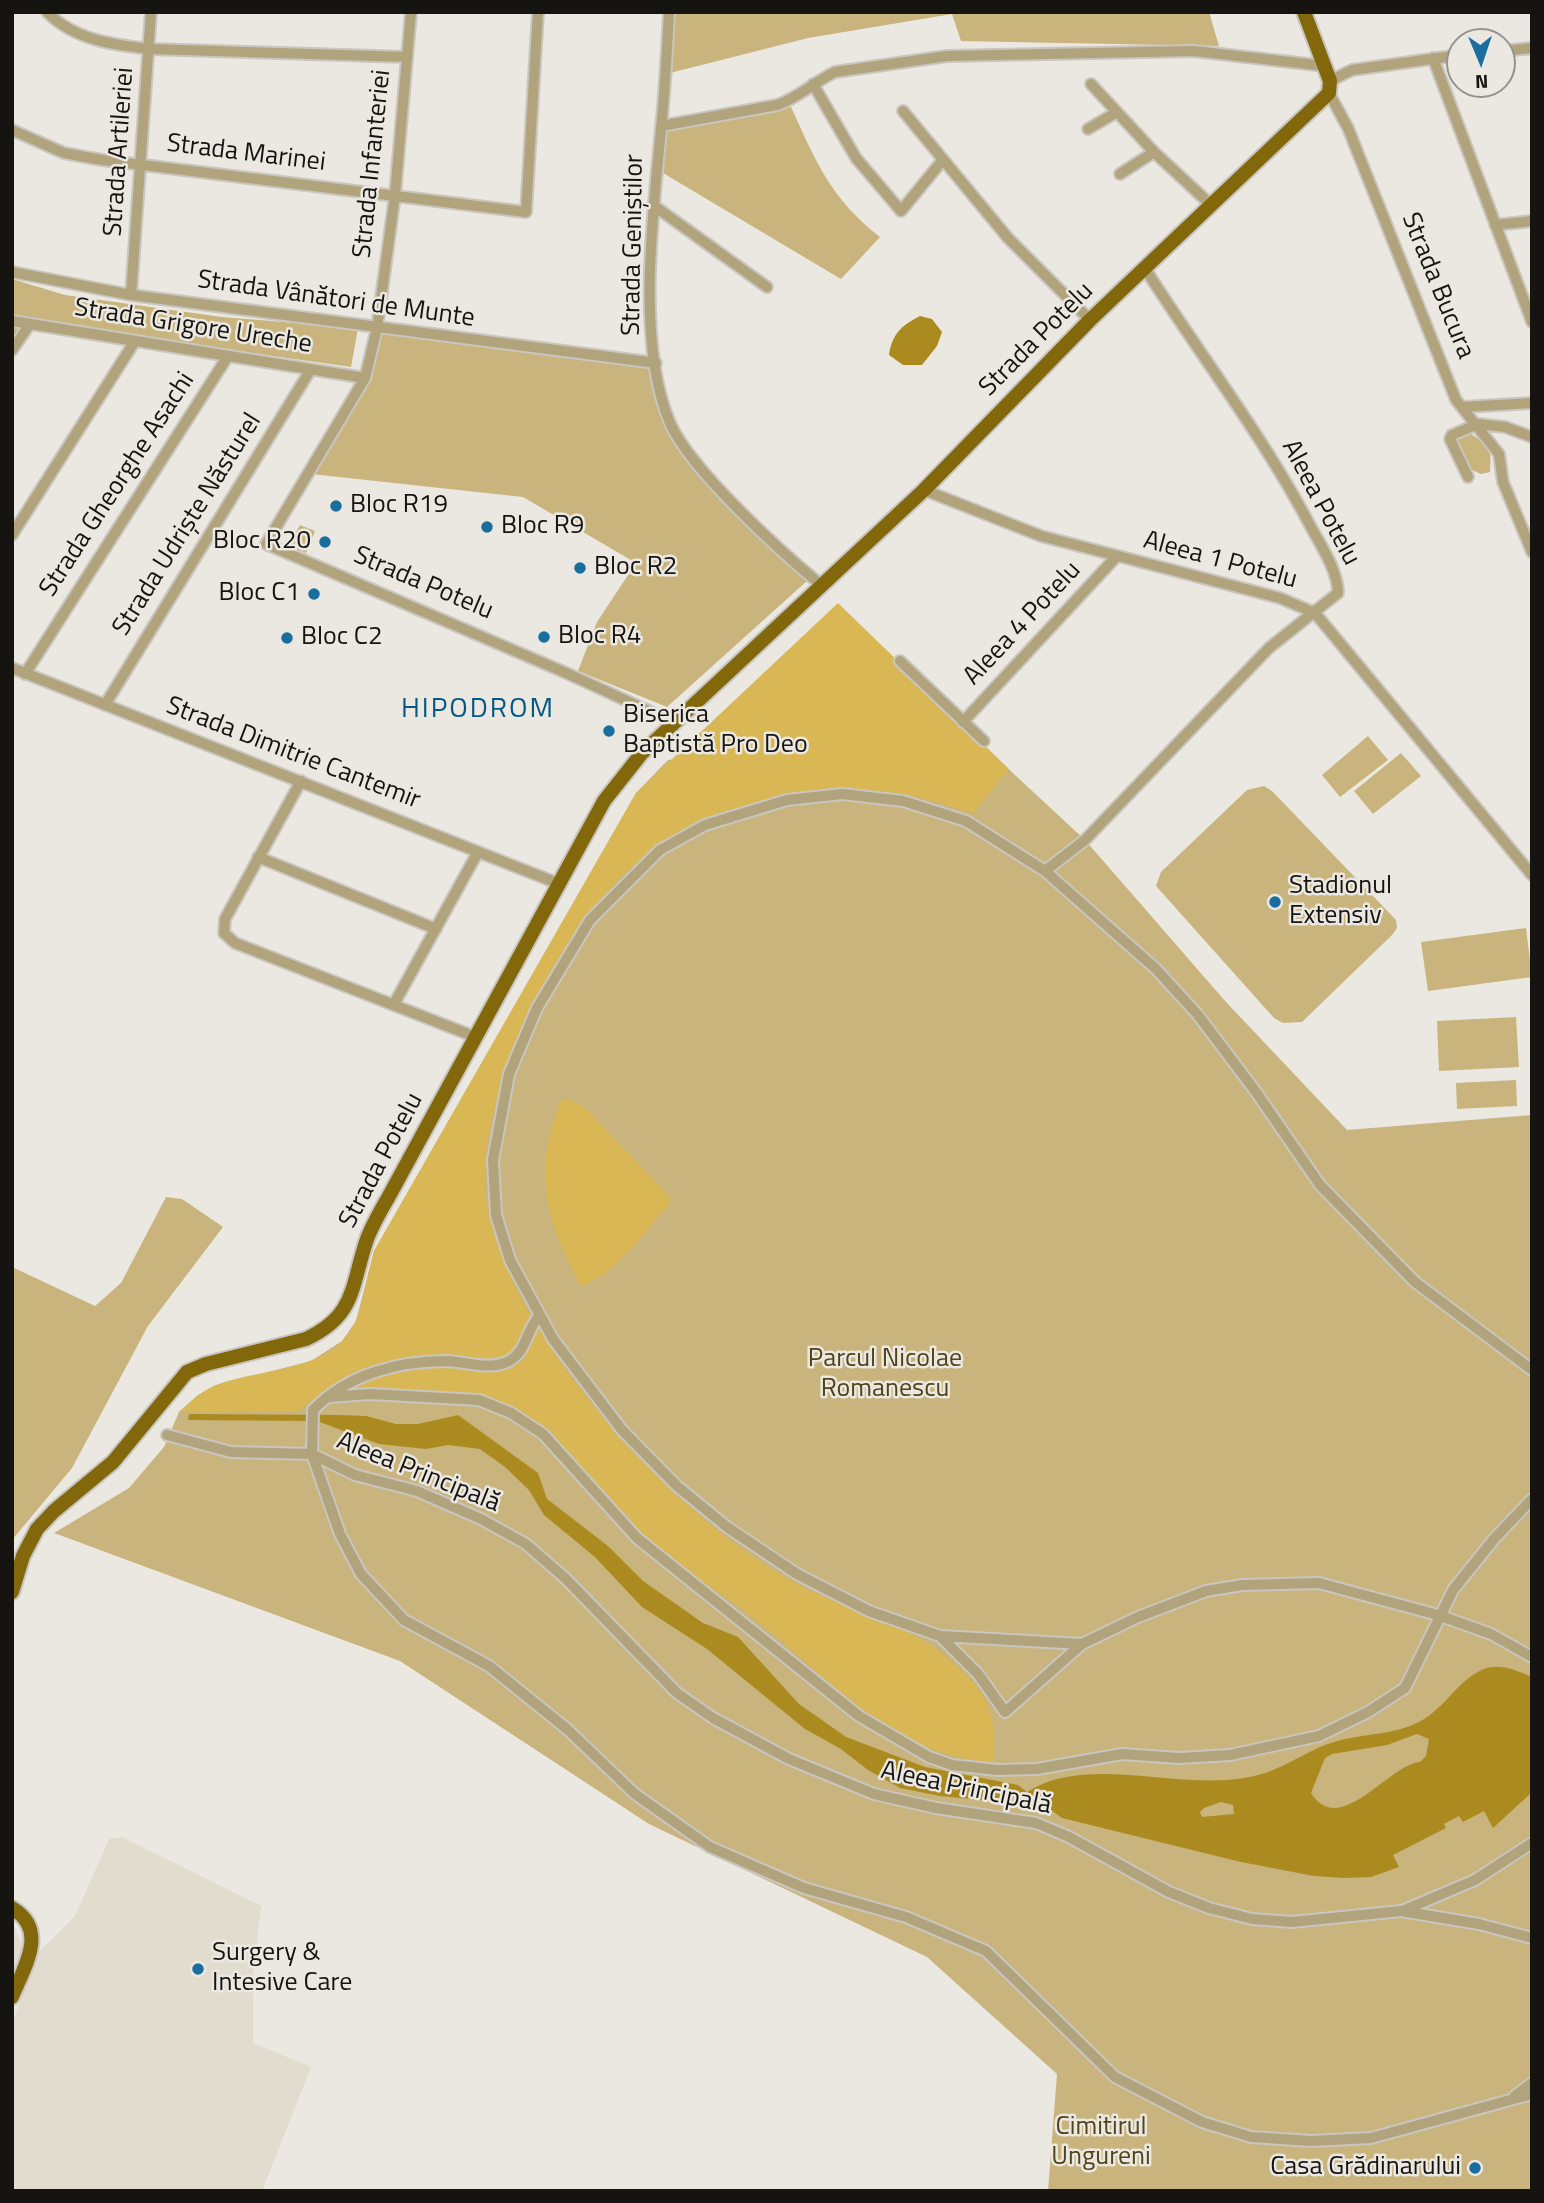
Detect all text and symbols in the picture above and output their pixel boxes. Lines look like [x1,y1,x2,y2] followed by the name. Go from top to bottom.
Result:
[1446,28,1516,98] north arrow
[99,66,141,238] street label: Strada Artileriei
[348,68,398,260] street label: Strada Infanteriei
[1475,68,1489,97] text: N
[165,129,327,179] street label: Strada Marinei
[617,154,651,336] street label: Strada Geniștilor
[1394,209,1480,363] street label: Strada Bucura
[195,265,477,335] street label: Strada Vânători de Munte
[973,276,1101,404] street label: Strada Potelu
[72,293,314,361] street label: Strada Grigore Ureche
[34,367,202,603] street label: Strada Gheorghe Asachi
[107,408,269,642] street label: Strada Udriște Năsturel
[1274,435,1366,571] street label: Aleea Potelu
[350,490,448,522] place label: Bloc R19
[328,498,344,514] marker: Bloc R19
[501,511,584,543] place label: Bloc R9
[479,519,495,535] marker: Bloc R9
[213,526,311,558] place label: Bloc R20
[1140,526,1300,596] street label: Aleea 1 Potelu
[317,534,333,550] marker: Bloc R20
[349,541,497,627] street label: Strada Potelu
[594,552,677,584] place label: Bloc R2
[958,556,1088,692] street label: Aleea 4 Potelu
[572,560,588,576] marker: Bloc R2
[218,578,300,610] place label: Bloc C1
[306,586,322,602] marker: Bloc C1
[558,621,641,653] place label: Bloc R4
[301,622,383,654] place label: Bloc C2
[536,629,552,645] marker: Bloc R4
[279,630,295,646] marker: Bloc C2
[161,691,425,817] street label: Strada Dimitrie Cantemir
[402,693,554,727] district label: HIPODROM
[623,700,808,762] place label: Biserica Baptistă Pro Deo
[601,723,617,739] marker: Biserica Baptistă Pro Deo
[1289,871,1392,932] place label: Stadionul Extensiv
[1267,894,1283,910] marker: Stadionul Extensiv
[333,1088,431,1234] street label: Strada Potelu
[808,1344,962,1406] park label: Parcul Nicolae Romanescu
[332,1426,504,1520] street label: Aleea Principală
[878,1756,1054,1822] street label: Aleea Principală
[212,1938,352,2000] place label: Surgery & Intesive Care
[190,1961,206,1977] marker: Surgery & Intesive Care
[1051,2112,1151,2174] park label: Cimitirul Ungureni
[1270,2152,1461,2184] place label: Casa Grădinarului
[1467,2160,1483,2176] marker: Casa Grădinarului

